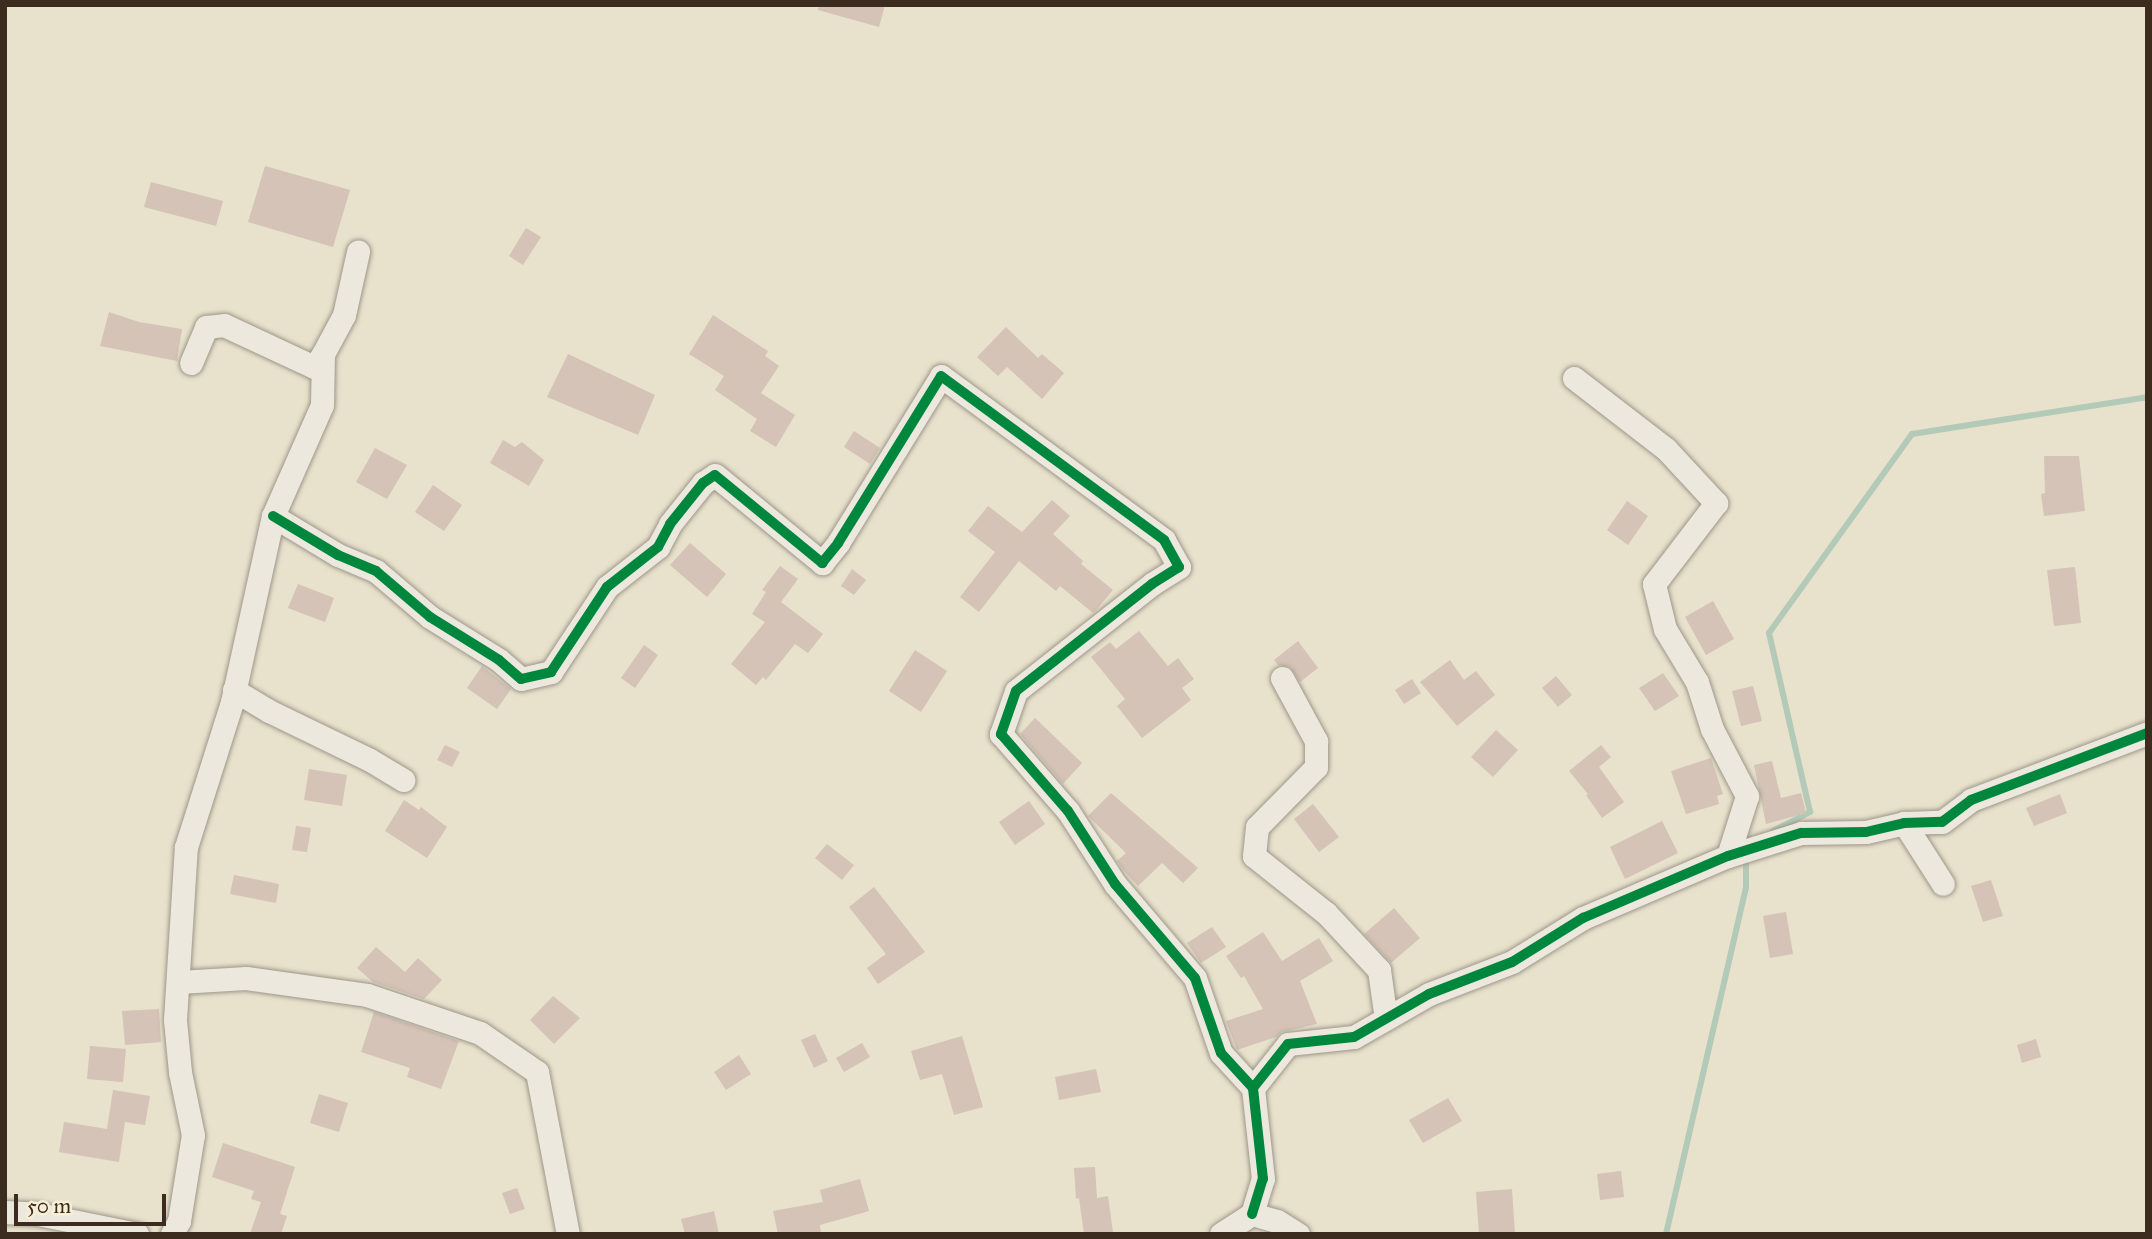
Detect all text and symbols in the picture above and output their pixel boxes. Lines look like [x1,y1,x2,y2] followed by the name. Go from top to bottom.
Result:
[18,1180,170,1224] scale bar
[27,1193,71,1219] text: 50 m

